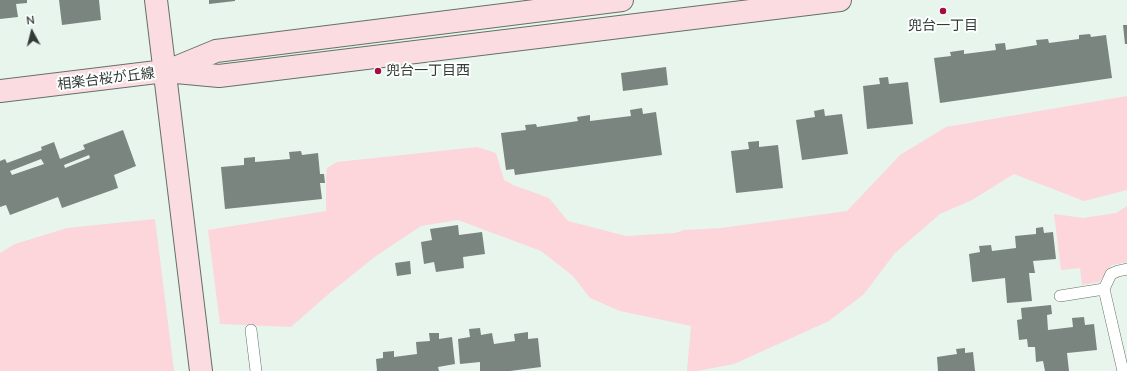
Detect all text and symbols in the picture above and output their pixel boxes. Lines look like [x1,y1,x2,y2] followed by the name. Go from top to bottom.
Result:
[938,6,948,16] marker: 兜台一丁目
[12,12,52,52] north arrow
[26,13,36,28] text: N
[908,18,978,34] place label: 兜台一丁目
[386,63,470,79] place label: 兜台一丁目西
[56,65,156,93] street label: 相楽台桜が丘線
[373,66,383,76] marker: 兜台一丁目西

